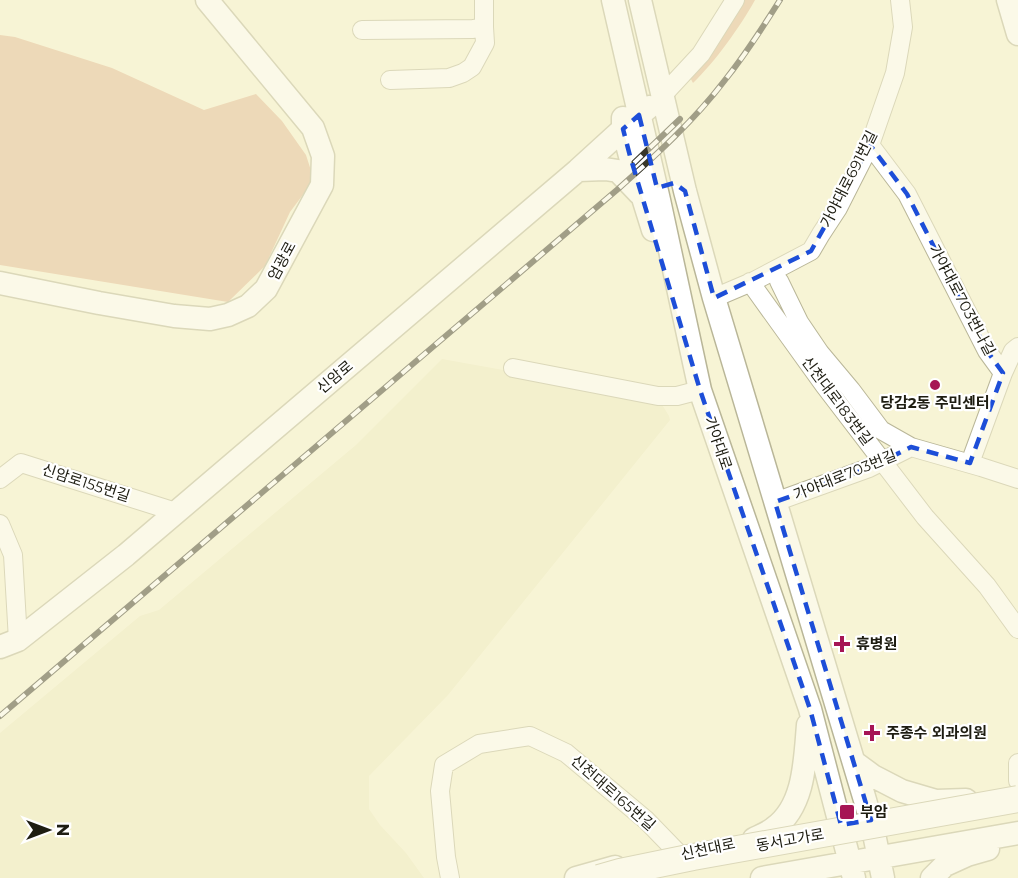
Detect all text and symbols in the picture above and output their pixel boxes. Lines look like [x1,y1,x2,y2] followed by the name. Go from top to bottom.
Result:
[816,127,881,231] street label: 가야대로691번길
[263,238,300,284] street label: 엄광로
[925,241,1000,359] street label: 가야대로703번나길
[798,353,877,449] street label: 신천대로183번길
[313,356,357,397] street label: 신암로
[928,378,942,392] marker: 당감2동 주민센터
[880,393,990,412] place label: 당감2동 주민센터
[701,414,736,472] street label: 가야대로
[790,445,899,504] street label: 가야대로703번길
[40,459,133,506] street label: 신암로155번길
[856,634,897,653] place label: 휴병원
[833,635,851,653] marker: 휴병원
[886,723,987,742] place label: 주종수 외과의원
[863,724,881,742] marker: 주종수 외과의원
[567,751,660,835] street label: 신천대로165번길
[18,800,78,860] north arrow
[860,802,888,821] place label: 부암
[838,803,856,821] marker: 부암
[53,824,72,836] text: N
[754,824,826,855] street label: 동서고가로
[679,833,737,864] street label: 신천대로

